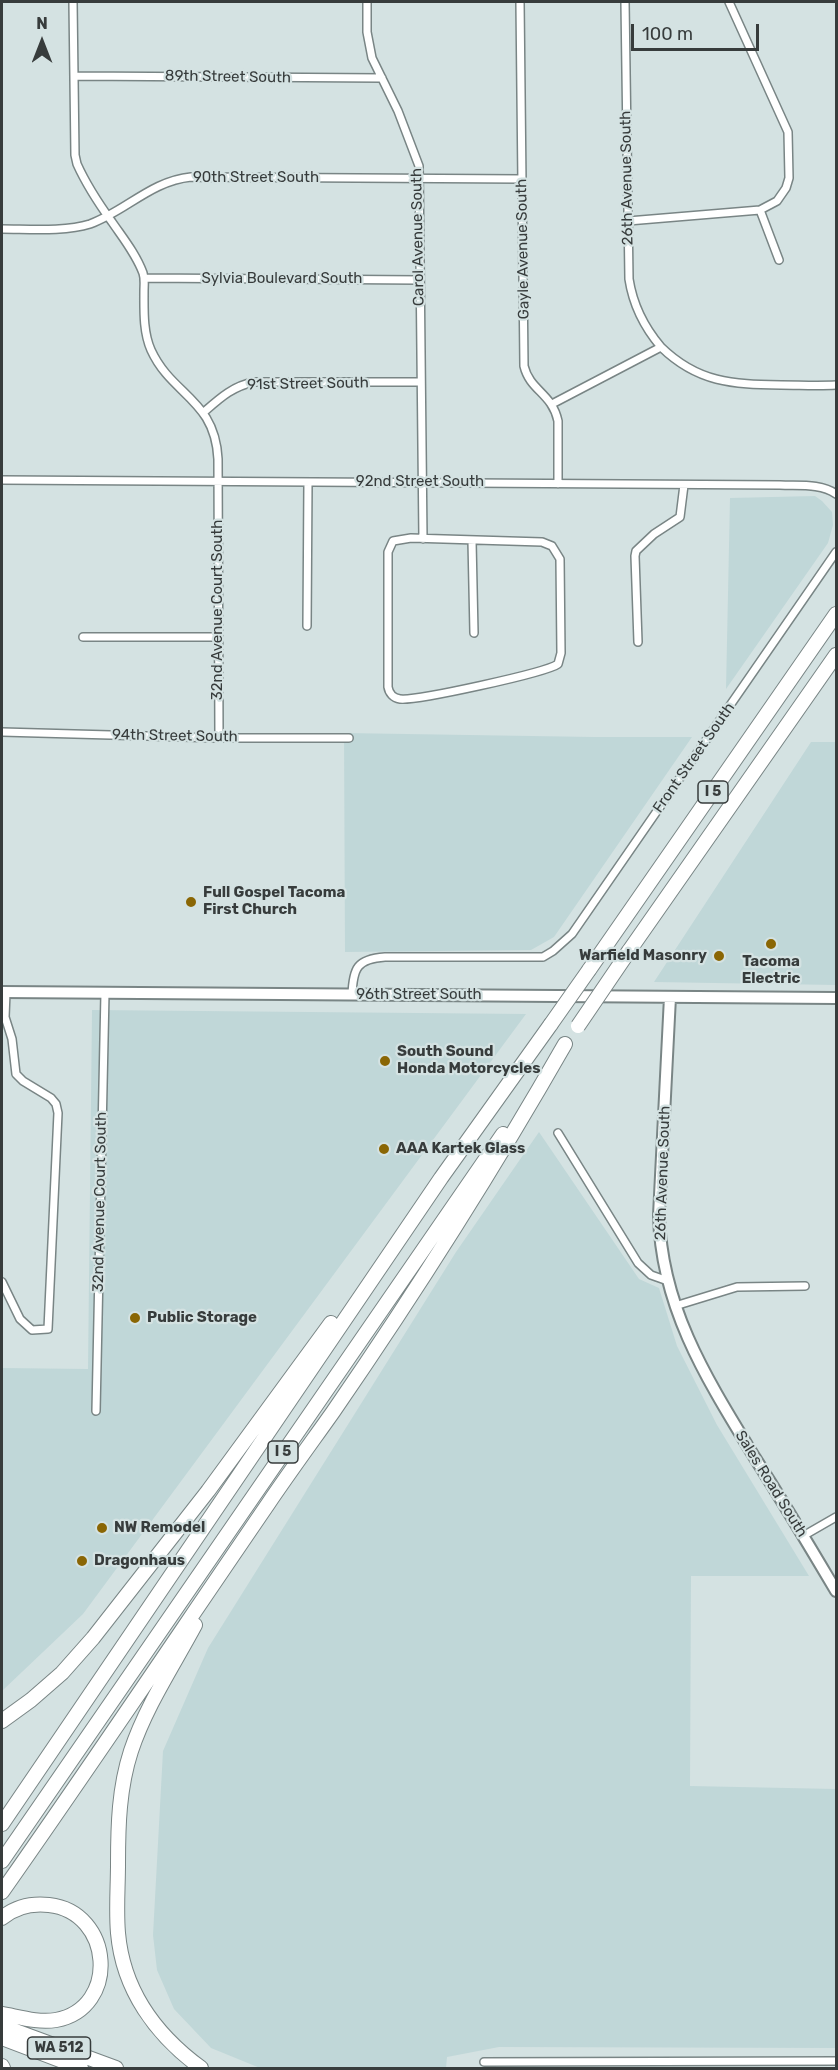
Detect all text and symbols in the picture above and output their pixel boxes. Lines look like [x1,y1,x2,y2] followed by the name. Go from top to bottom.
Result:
[12,12,72,72] north arrow
[634,12,762,50] scale bar
[36,14,48,33] text: N
[642,23,693,45] text: 100 m
[165,67,291,87] street label: 89th Street South
[617,110,637,246] street label: 26th Avenue South
[408,168,428,306] street label: Carol Avenue South
[193,169,319,187] street label: 90th Street South
[513,179,533,319] street label: Gayle Avenue South
[202,270,362,288] street label: Sylvia Boulevard South
[247,374,369,394] street label: 91st Street South
[356,473,484,491] street label: 92nd Street South
[209,520,227,700] street label: 32nd Avenue Court South
[649,699,739,817] street label: Front Street South
[112,726,238,746] street label: 94th Street South
[698,781,728,803] road number: I 5
[203,884,345,919] place label: Full Gospel Tacoma First Church
[184,895,198,909] marker: Full Gospel Tacoma First Church
[764,937,778,951] marker: Tacoma Electric
[579,947,707,965] place label: Warfield Masonry
[712,949,726,963] marker: Warfield Masonry
[742,953,800,988] place label: Tacoma Electric
[356,986,482,1004] street label: 96th Street South
[397,1043,541,1078] place label: South Sound Honda Motorcycles
[378,1054,392,1068] marker: South Sound Honda Motorcycles
[652,1105,674,1241] street label: 26th Avenue South
[89,1112,111,1292] street label: 32nd Avenue Court South
[396,1140,525,1158] place label: AAA Kartek Glass
[377,1142,391,1156] marker: AAA Kartek Glass
[147,1309,257,1327] place label: Public Storage
[128,1311,142,1325] marker: Public Storage
[731,1427,811,1541] street label: Sales Road South
[268,1441,298,1463] road number: I 5
[114,1519,205,1537] place label: NW Remodel
[95,1521,109,1535] marker: NW Remodel
[94,1552,185,1570] place label: Dragonhaus
[75,1554,89,1568] marker: Dragonhaus
[28,2037,90,2059] road number: WA 512

